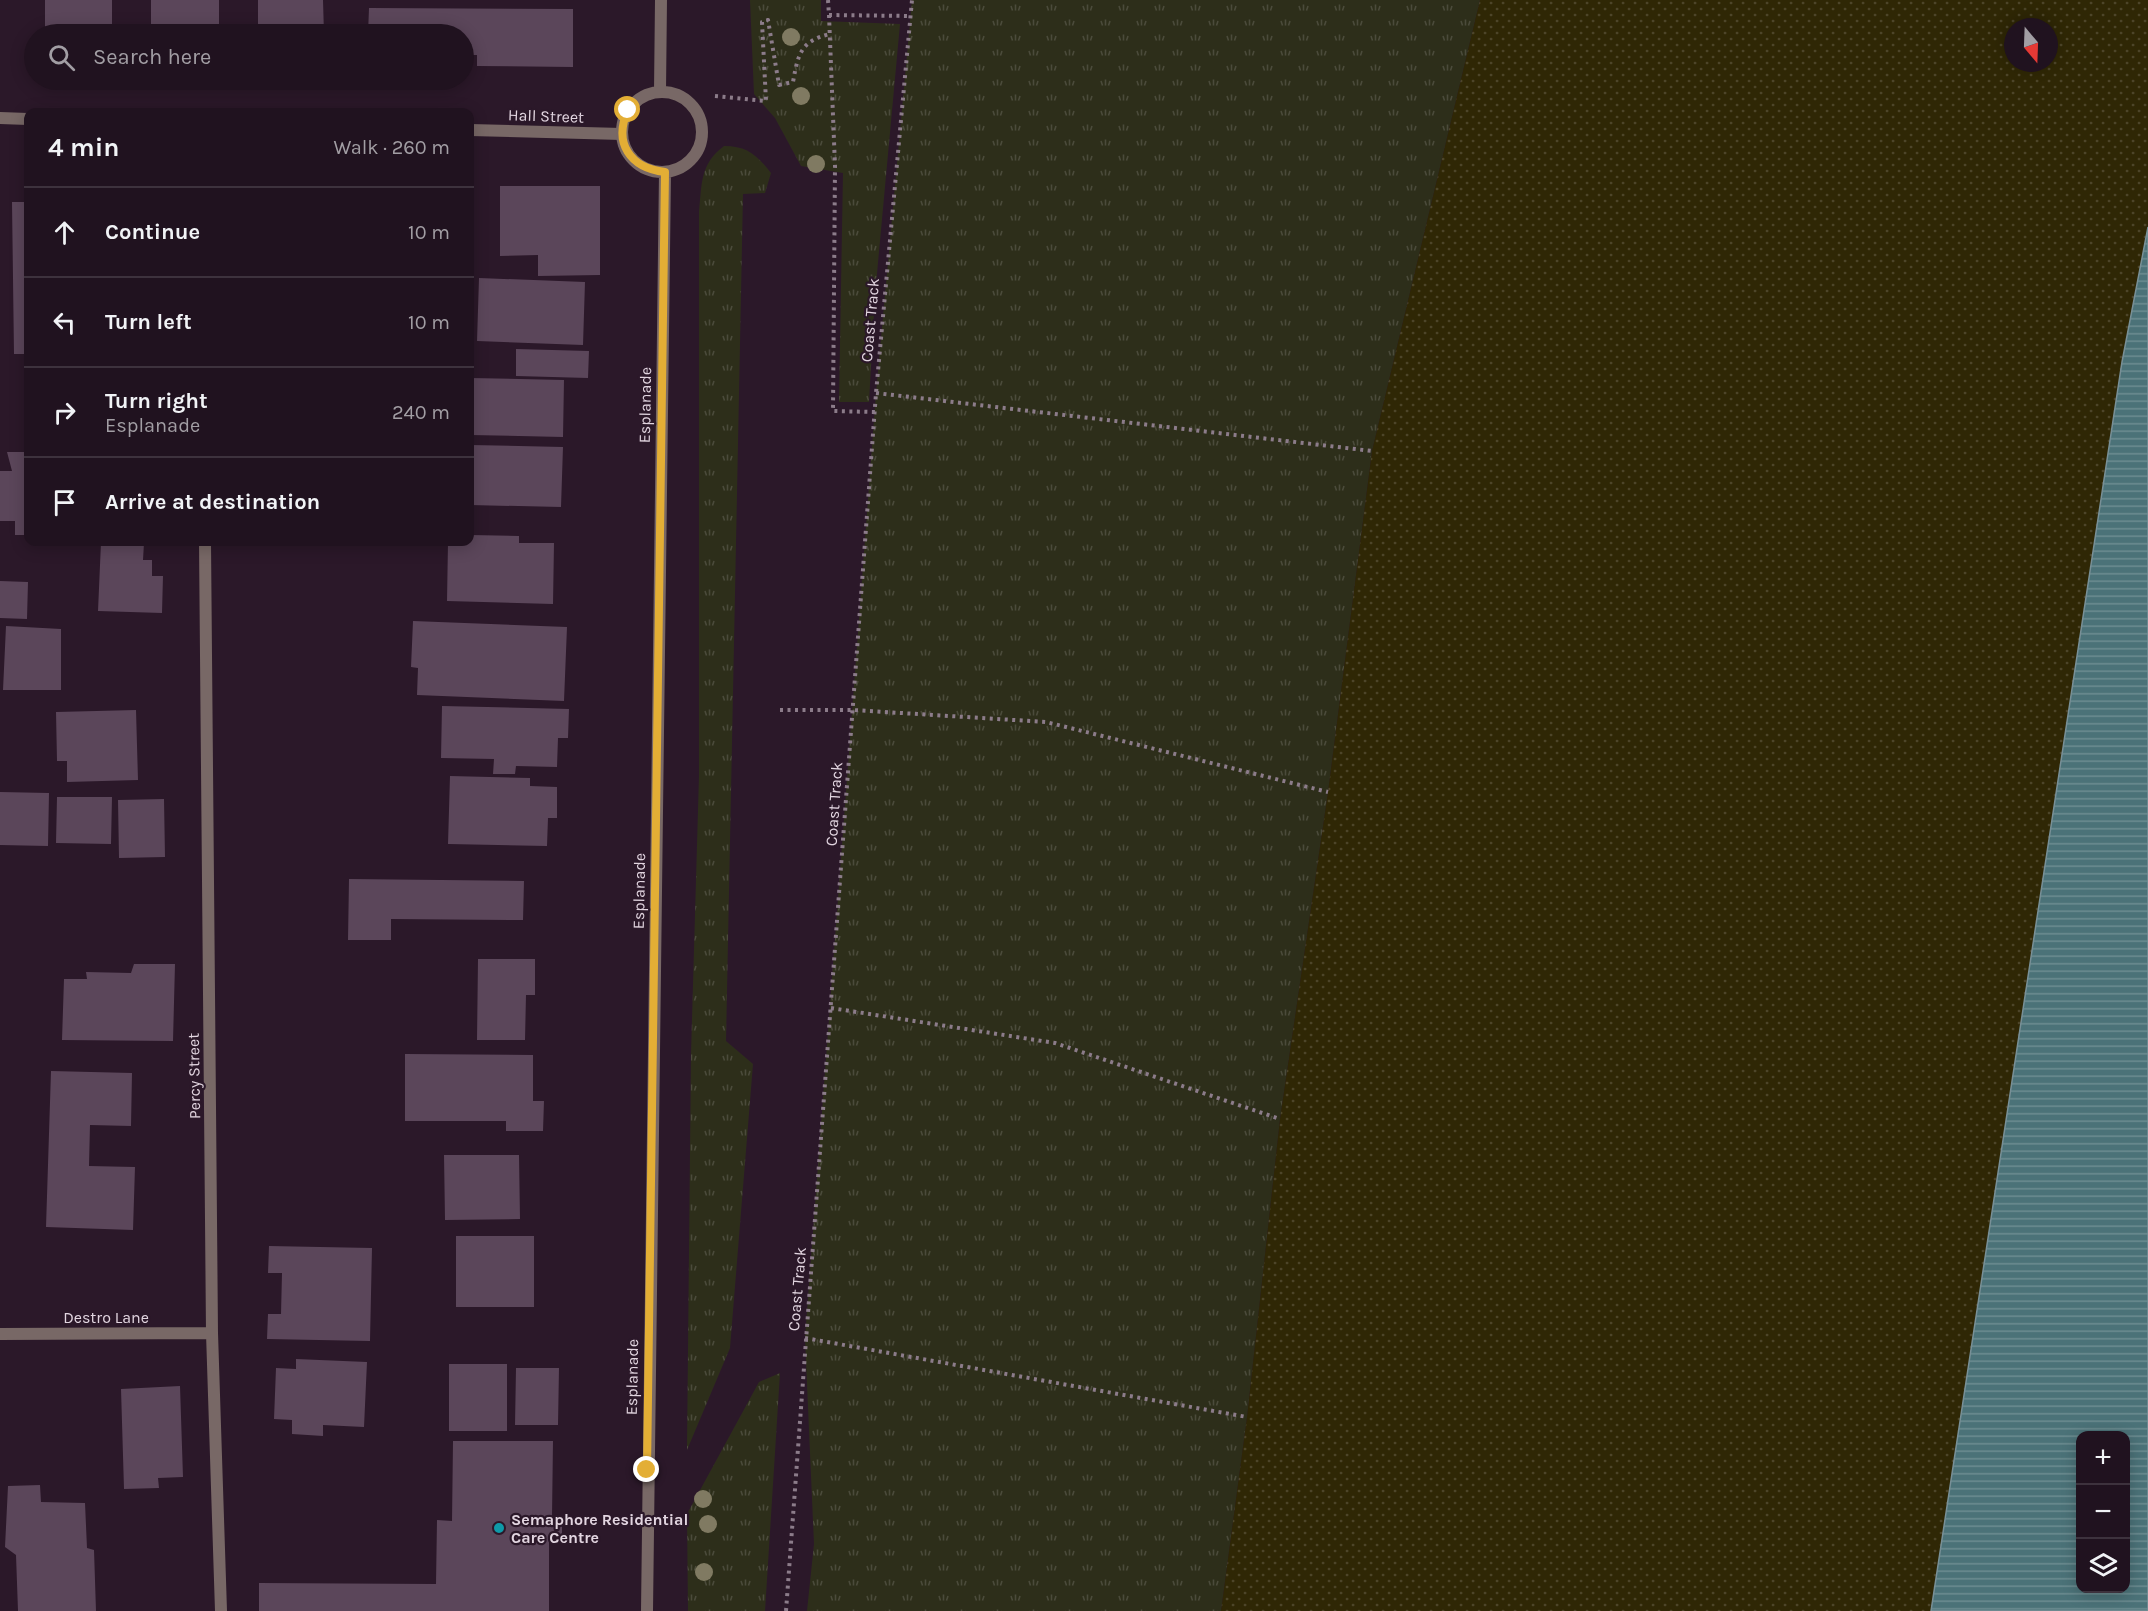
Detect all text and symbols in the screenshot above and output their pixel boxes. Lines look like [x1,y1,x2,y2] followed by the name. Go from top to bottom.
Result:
[2004,18,2058,72] north arrow
[24,24,474,90] search box
[45,41,78,74] icon: search
[93,44,211,70] text: Search here
[614,96,640,122] route start
[508,105,584,127] street label: Hall Street
[48,132,119,163] text: 4 min
[333,136,450,159] text: Walk · 260 m
[48,216,81,249] icon: ahead
[105,219,200,245] text: Continue
[408,221,450,244] text: 10 m
[857,277,883,363] street label: Coast Track
[48,306,81,339] icon: left
[105,309,192,335] text: Turn left
[408,311,450,334] text: 10 m
[635,367,655,443] street label: Esplanade
[105,388,208,414] text: Turn right
[48,396,81,429] icon: right
[392,401,450,424] text: 240 m
[105,414,200,437] text: Esplanade
[48,486,81,519] icon: arrive
[105,489,320,515] text: Arrive at destination
[822,761,846,847] street label: Coast Track
[629,853,649,929] street label: Esplanade
[184,1033,204,1119] street label: Percy Street
[784,1246,810,1332] street label: Coast Track
[63,1308,149,1327] street label: Destro Lane
[622,1339,642,1415] street label: Esplanade
[2076,1431,2130,1593] map controls
[2076,1431,2130,1485] button: +
[633,1456,659,1482] route end
[2076,1485,2130,1539] button: −
[511,1510,688,1547] place label: Semaphore Residential Care Centre
[492,1521,506,1535] marker: Semaphore Residential Care Centre
[2076,1539,2130,1593] button: layers

